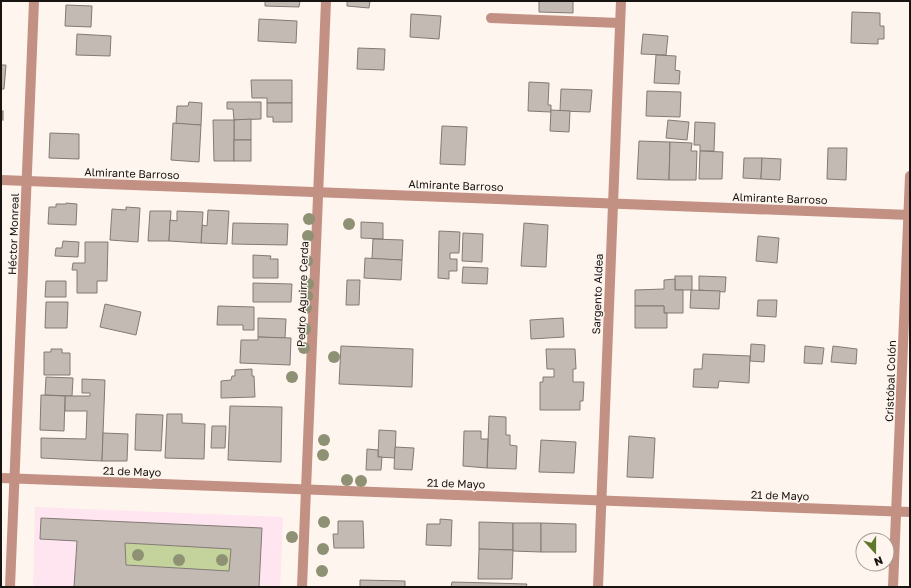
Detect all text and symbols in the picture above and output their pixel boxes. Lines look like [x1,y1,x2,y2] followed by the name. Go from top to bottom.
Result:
[84,165,180,181] street label: Almirante Barroso
[408,177,504,193] street label: Almirante Barroso
[732,190,828,206] street label: Almirante Barroso
[5,192,21,275] street label: Héctor Monreal
[294,241,310,347] street label: Pedro Aguirre Cerda
[589,253,605,335] street label: Sargento Aldea
[882,340,898,422] street label: Cristóbal Colón
[103,463,162,479] street label: 21 de Mayo
[427,475,486,491] street label: 21 de Mayo
[751,487,810,503] street label: 21 de Mayo
[855,532,895,572] north arrow
[873,554,885,569] text: N

